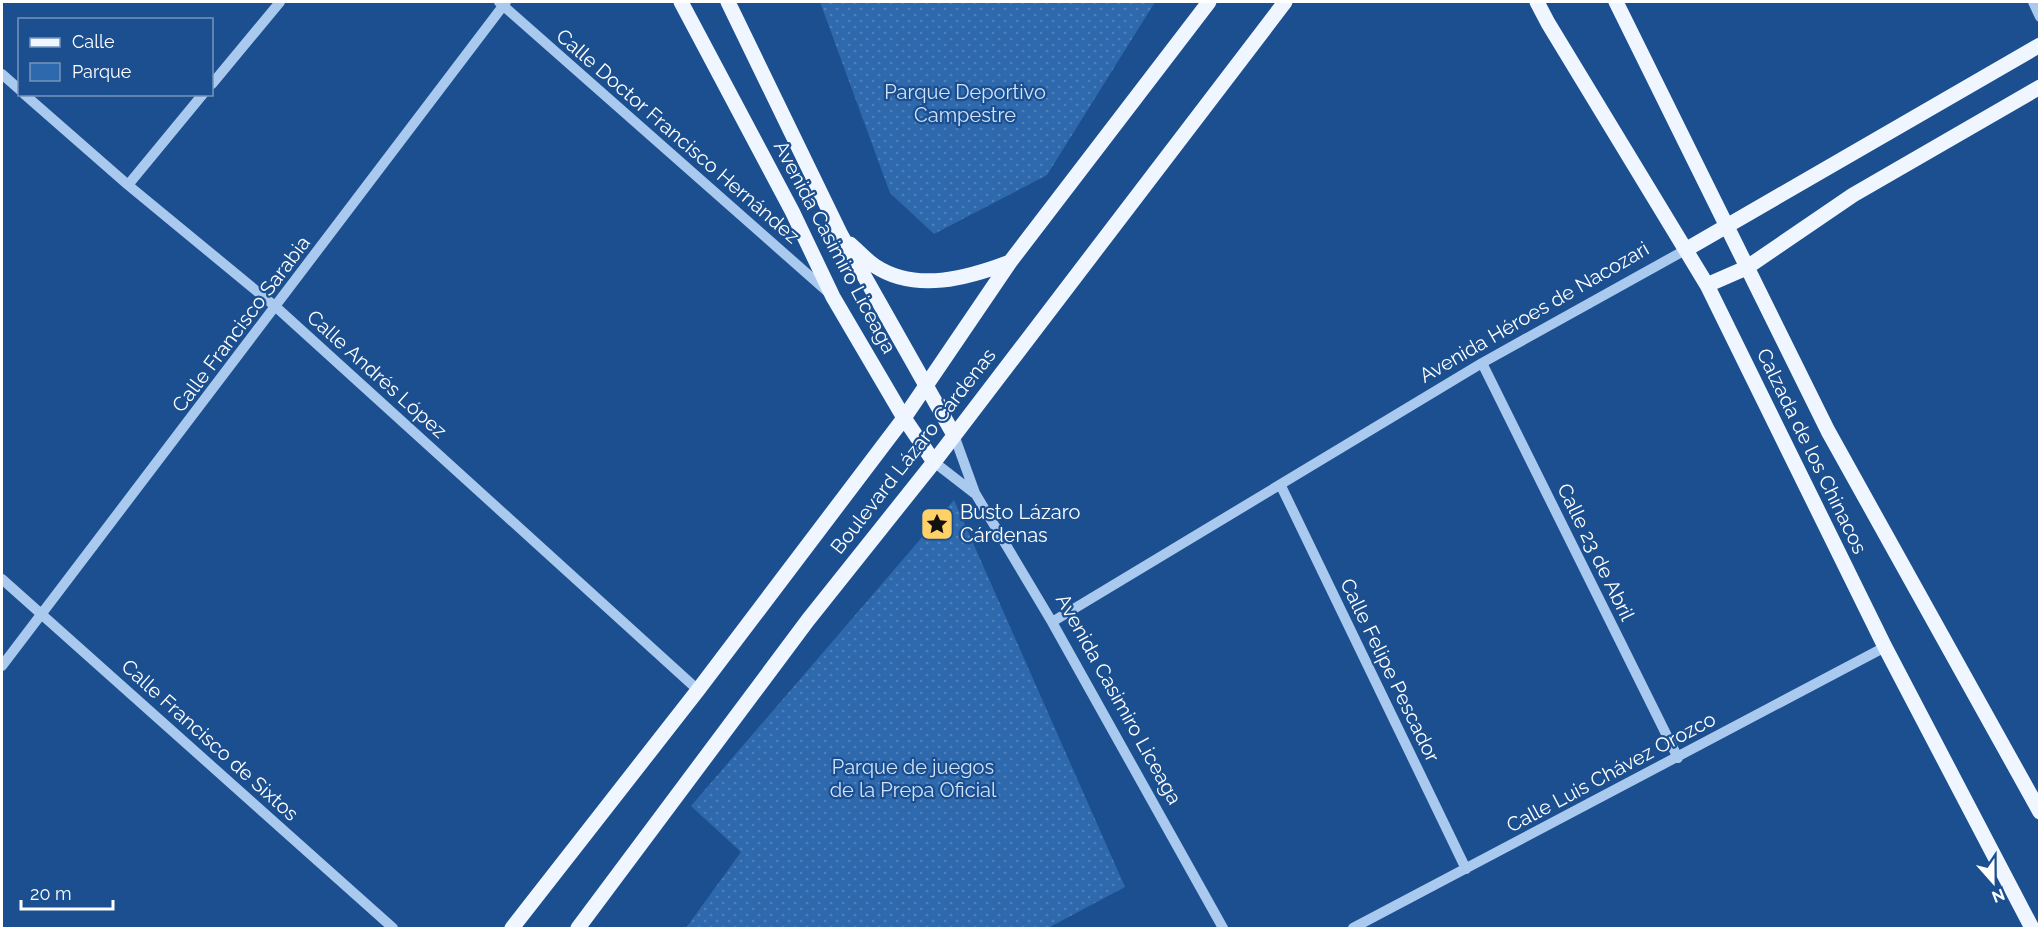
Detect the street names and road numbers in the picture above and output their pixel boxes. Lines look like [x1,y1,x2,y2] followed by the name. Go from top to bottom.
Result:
[551,24,805,248] street label: Calle Doctor Francisco Hernández
[769,137,901,357] street label: Avenida Casimiro Liceaga
[167,231,315,417] street label: Calle Francisco Sarabia
[1415,236,1653,388] street label: Avenida Héroes de Nacozari
[302,305,452,443] street label: Calle Andrés López
[825,343,1001,559] street label: Boulevard Lázaro Cárdenas
[1752,344,1872,558] street label: Calzada de los Chinacos
[1552,479,1640,625] street label: Calle 23 de Abril
[1335,574,1445,766] street label: Calle Felipe Pescador
[1051,589,1187,809] street label: Avenida Casimiro Liceaga
[117,654,303,826] street label: Calle Francisco de Sixtos
[1502,707,1720,837] street label: Calle Luis Chávez Orozco

